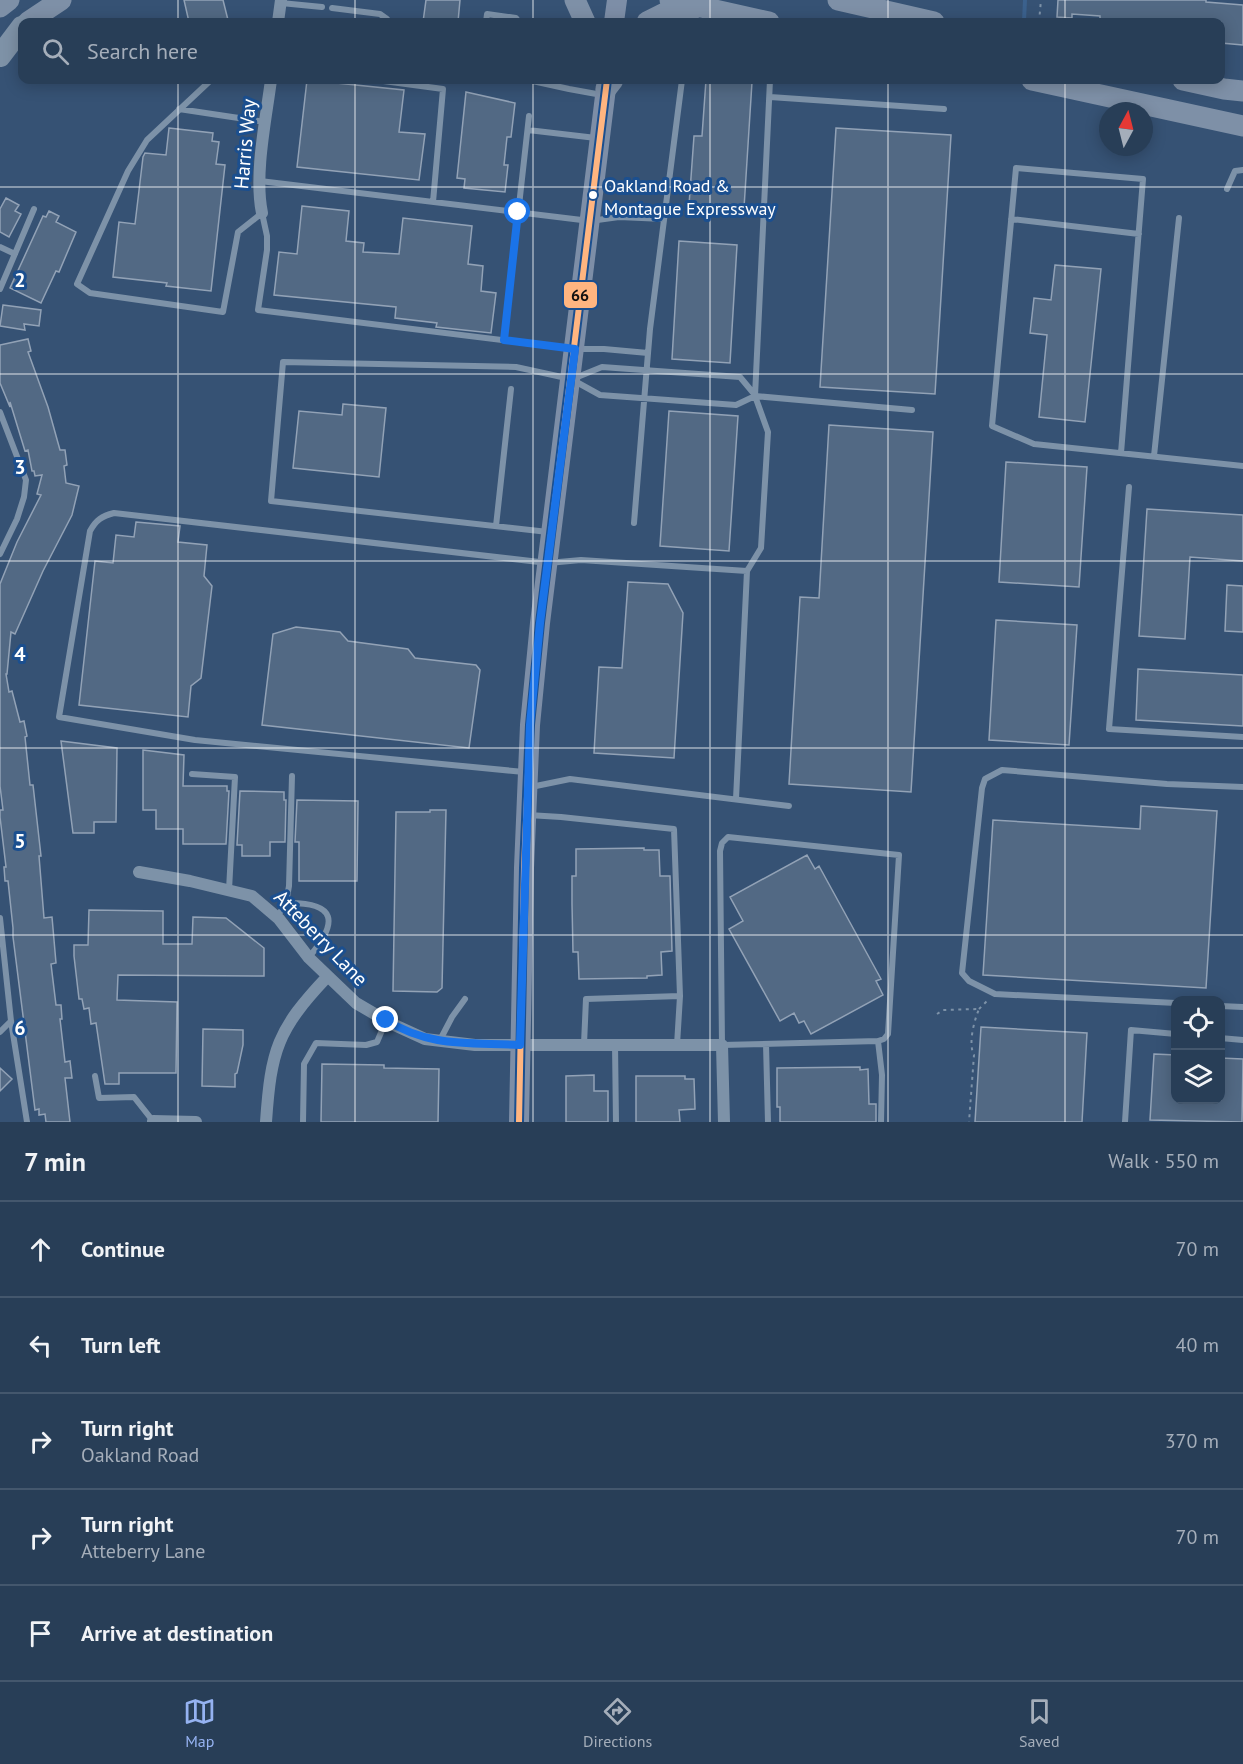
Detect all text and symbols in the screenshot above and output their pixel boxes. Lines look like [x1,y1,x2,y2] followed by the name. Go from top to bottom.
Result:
[18,18,1225,84] search box
[39,35,72,68] icon: search
[87,37,198,65] text: Search here
[228,97,262,190] street label: Harris Way
[1099,102,1153,156] north arrow
[604,174,776,220] place label: Oakland Road & Montague Expressway
[587,189,599,201] marker: Oakland Road & Montague Expressway
[504,198,530,224] route start
[14,267,26,293] text: 2
[563,281,598,309] line badge: 66
[571,285,589,305] text: 66
[14,454,26,480] text: 3
[14,641,26,667] text: 4
[14,828,26,854] text: 5
[268,884,374,992] street label: Atteberry Lane
[1171,996,1225,1104] map controls
[1171,996,1225,1050] button: locate
[372,1006,398,1032] route end
[14,1015,26,1041] text: 6
[1171,1050,1225,1104] button: layers
[24,1145,86,1178] text: 7 min
[1108,1148,1219,1174] text: Walk · 550 m
[24,1233,57,1266] icon: ahead
[81,1235,165,1263] text: Continue
[1176,1236,1219,1262] text: 70 m
[24,1329,57,1362] icon: left
[81,1331,161,1359] text: Turn left
[1176,1332,1219,1358] text: 40 m
[81,1414,173,1442] text: Turn right
[24,1425,57,1458] icon: right
[1165,1428,1219,1454] text: 370 m
[81,1442,199,1468] text: Oakland Road
[81,1510,173,1538] text: Turn right
[24,1521,57,1554] icon: right
[1176,1524,1219,1550] text: 70 m
[81,1538,205,1564] text: Atteberry Lane
[24,1617,57,1650] icon: arrive
[81,1619,273,1647] text: Arrive at destination
[183,1695,216,1751] tab: Map
[583,1695,652,1751] tab: Directions
[1019,1695,1060,1751] tab: Saved

